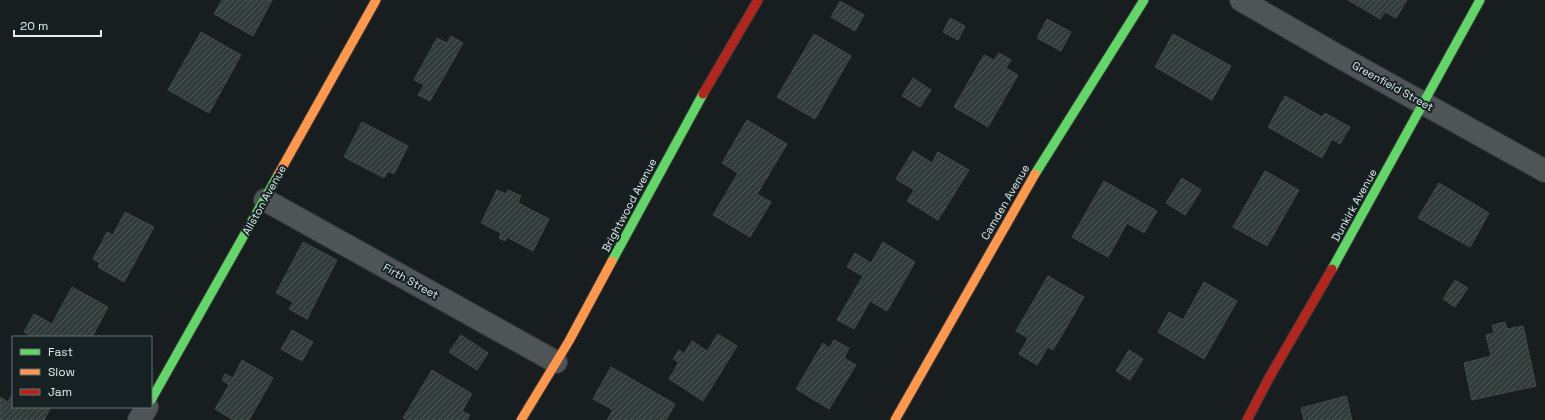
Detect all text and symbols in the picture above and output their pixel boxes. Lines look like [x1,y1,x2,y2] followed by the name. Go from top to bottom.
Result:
[14,12,101,38] scale bar
[20,18,48,34] text: 20 m
[1350,58,1436,114] street label: Greenfield Street
[598,156,660,254] street label: Brightwood Avenue
[978,162,1032,242] street label: Camden Avenue
[239,163,289,237] street label: Allston Avenue
[1328,166,1380,244] street label: Dunkirk Avenue
[381,260,441,302] street label: Firth Street
[12,336,152,408] legend
[48,344,73,360] text: Fast
[48,364,75,380] text: Slow
[48,384,72,400] text: Jam

